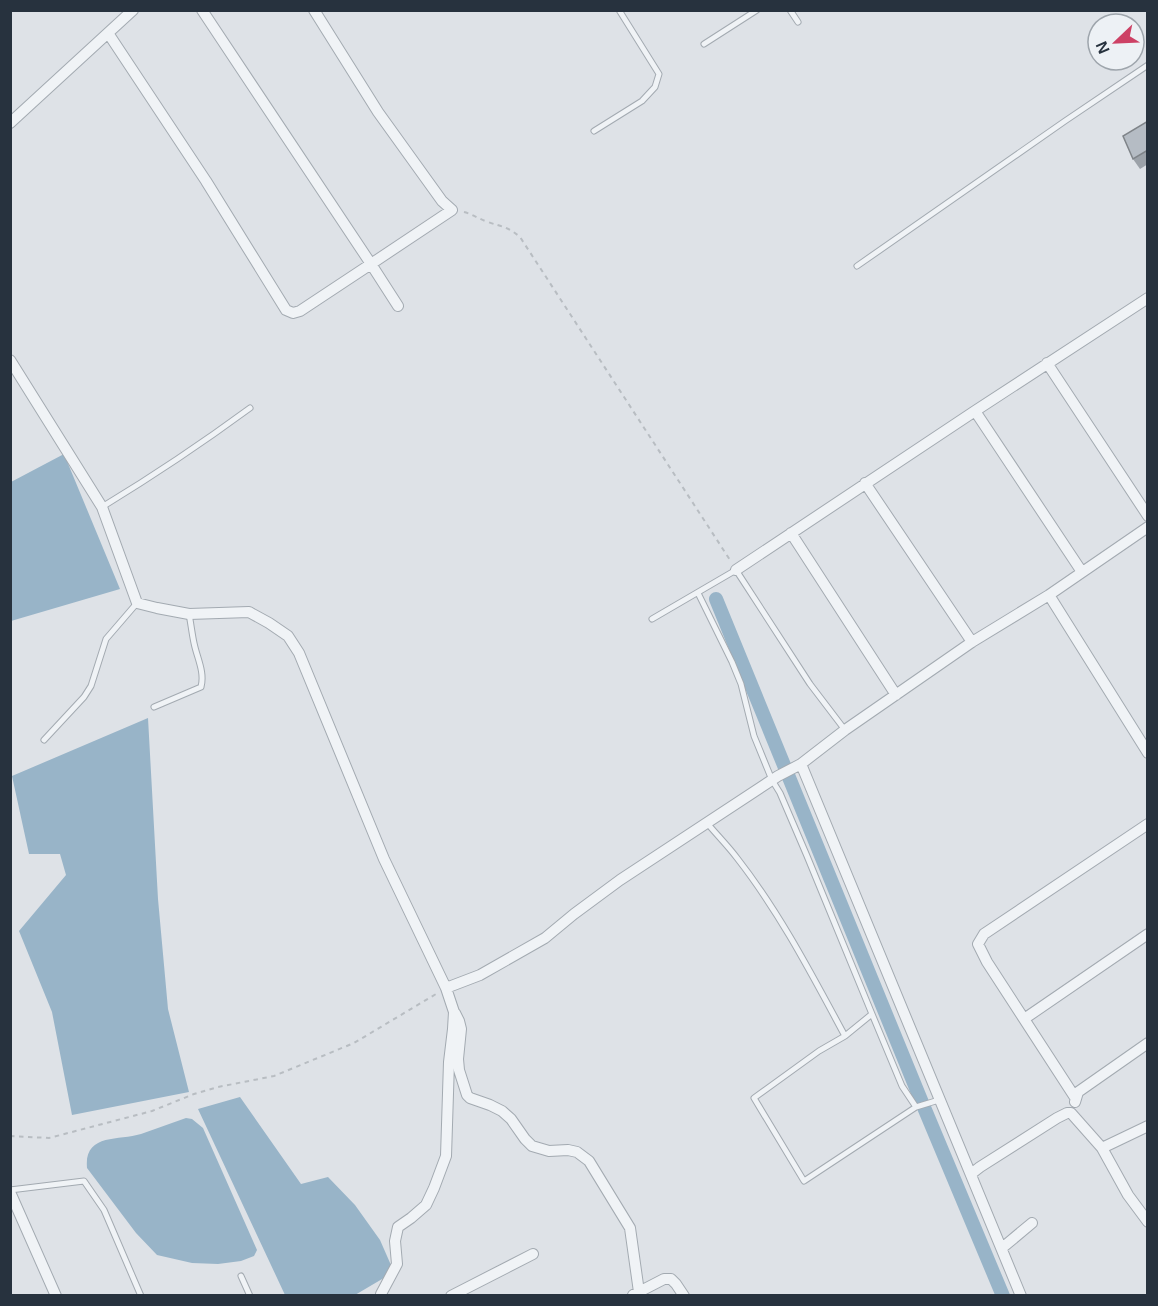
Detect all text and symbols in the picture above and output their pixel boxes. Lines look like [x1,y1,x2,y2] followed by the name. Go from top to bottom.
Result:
[1086,12,1146,72] north arrow
[1093,39,1113,56] text: N

